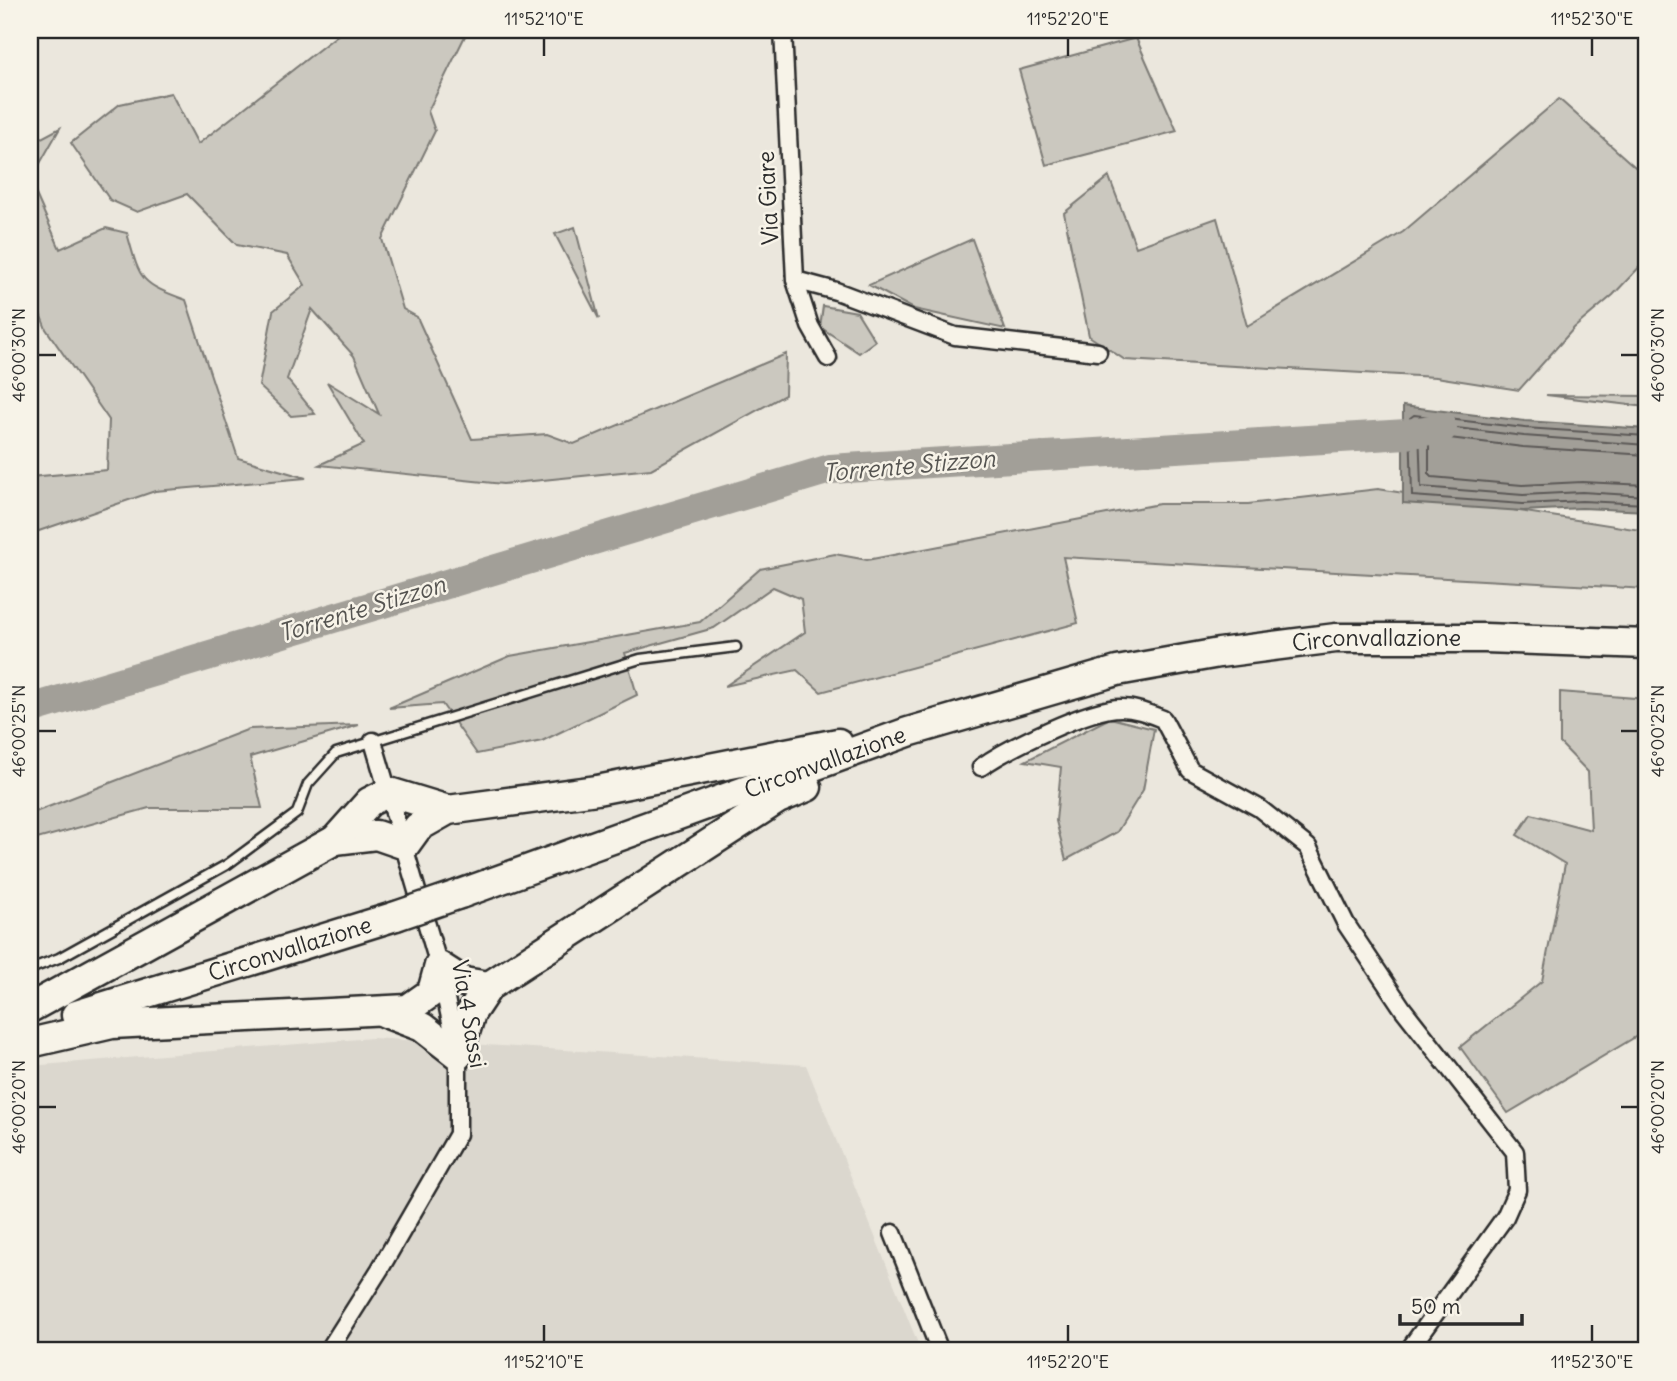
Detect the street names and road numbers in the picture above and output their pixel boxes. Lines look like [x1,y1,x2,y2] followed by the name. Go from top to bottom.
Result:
[751,150,784,246] street label: Via Giare
[1290,623,1461,658] street label: Circonvallazione
[740,719,909,804] street label: Circonvallazione
[205,909,375,987] street label: Circonvallazione
[446,958,493,1070] street label: Via 4 Sassi

